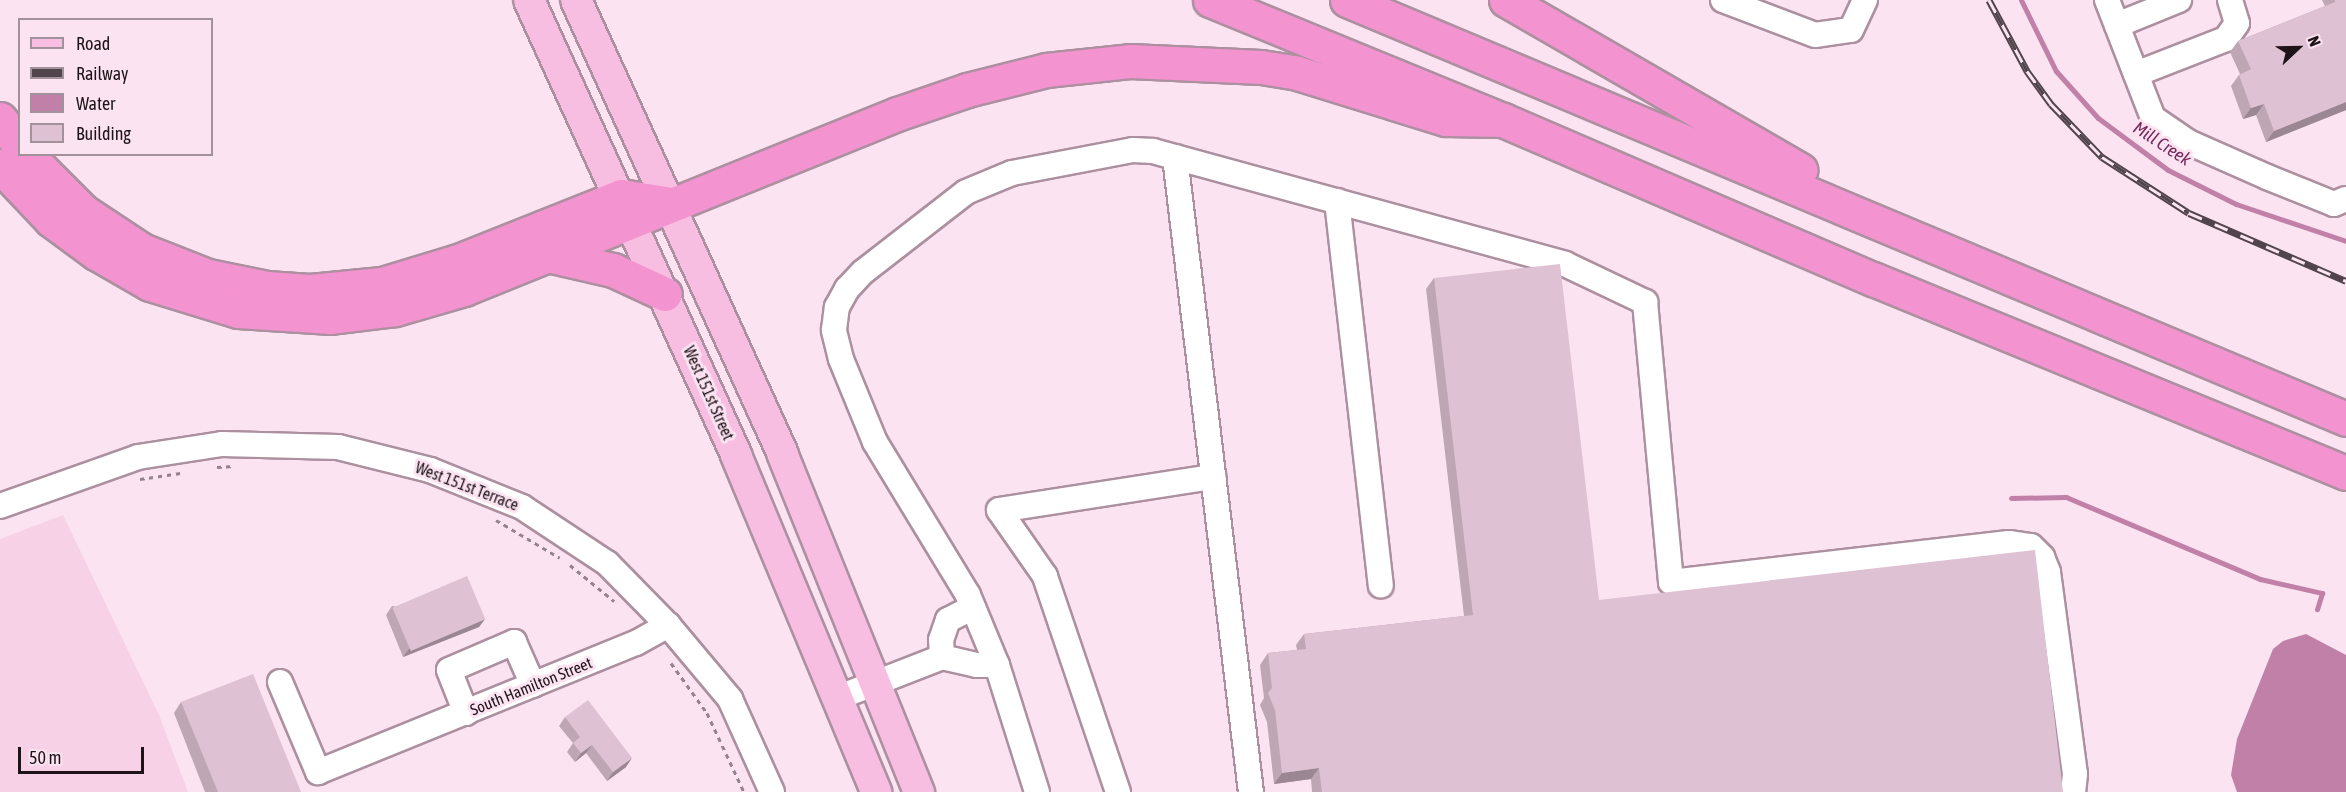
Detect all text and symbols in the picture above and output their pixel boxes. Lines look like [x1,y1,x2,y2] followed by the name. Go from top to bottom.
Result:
[18,18,213,156] legend
[2268,18,2328,78] north arrow
[76,33,110,54] text: Road
[2305,33,2325,49] text: N
[76,63,128,84] text: Railway
[76,93,115,114] text: Water
[2129,117,2195,171] water label: Mill Creek
[76,123,131,144] text: Building
[680,343,738,443] street label: West 151st Street
[413,458,521,514] street label: West 151st Terrace
[467,653,595,719] street label: South Hamilton Street
[21,735,147,773] scale bar
[29,747,61,768] text: 50 m

